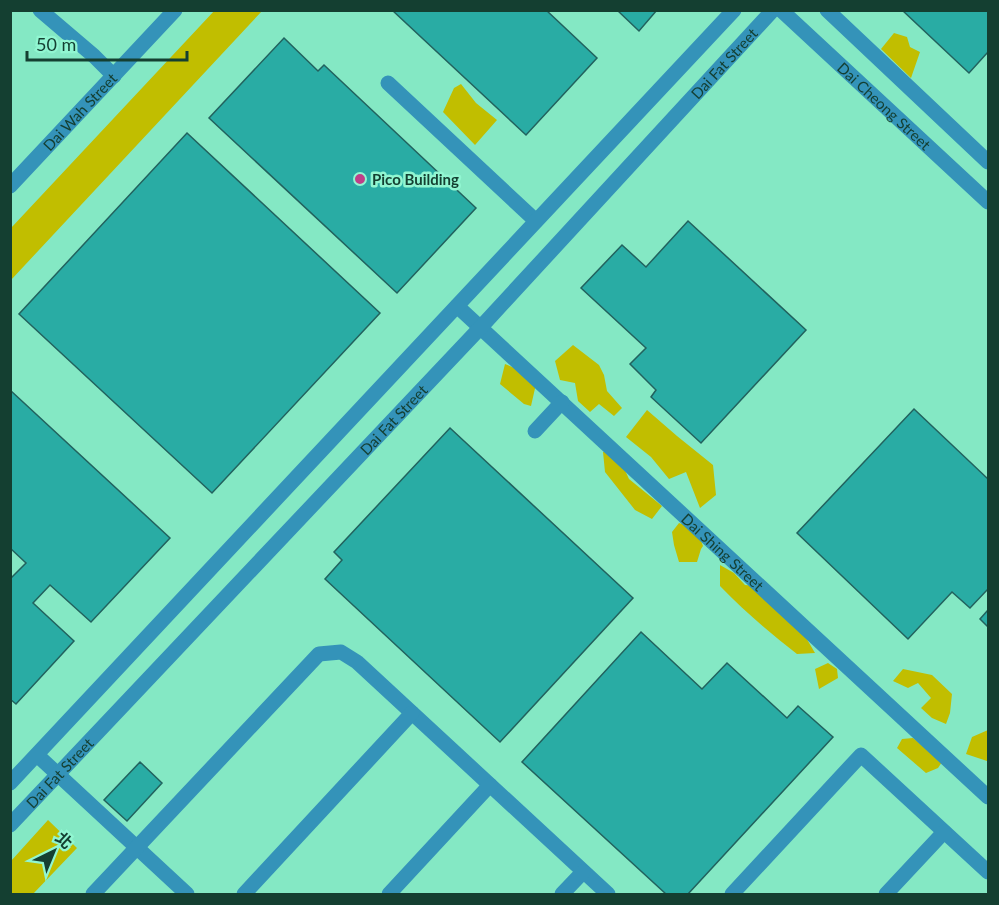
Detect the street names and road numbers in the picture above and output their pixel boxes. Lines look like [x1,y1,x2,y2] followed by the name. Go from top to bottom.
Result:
[687,24,761,102] street label: Dai Fat Street
[834,58,935,154] street label: Dai Cheong Street
[39,69,121,154] street label: Dai Wah Street
[356,380,431,458] street label: Dai Fat Street
[678,509,768,595] street label: Dai Shing Street
[22,733,97,811] street label: Dai Fat Street

